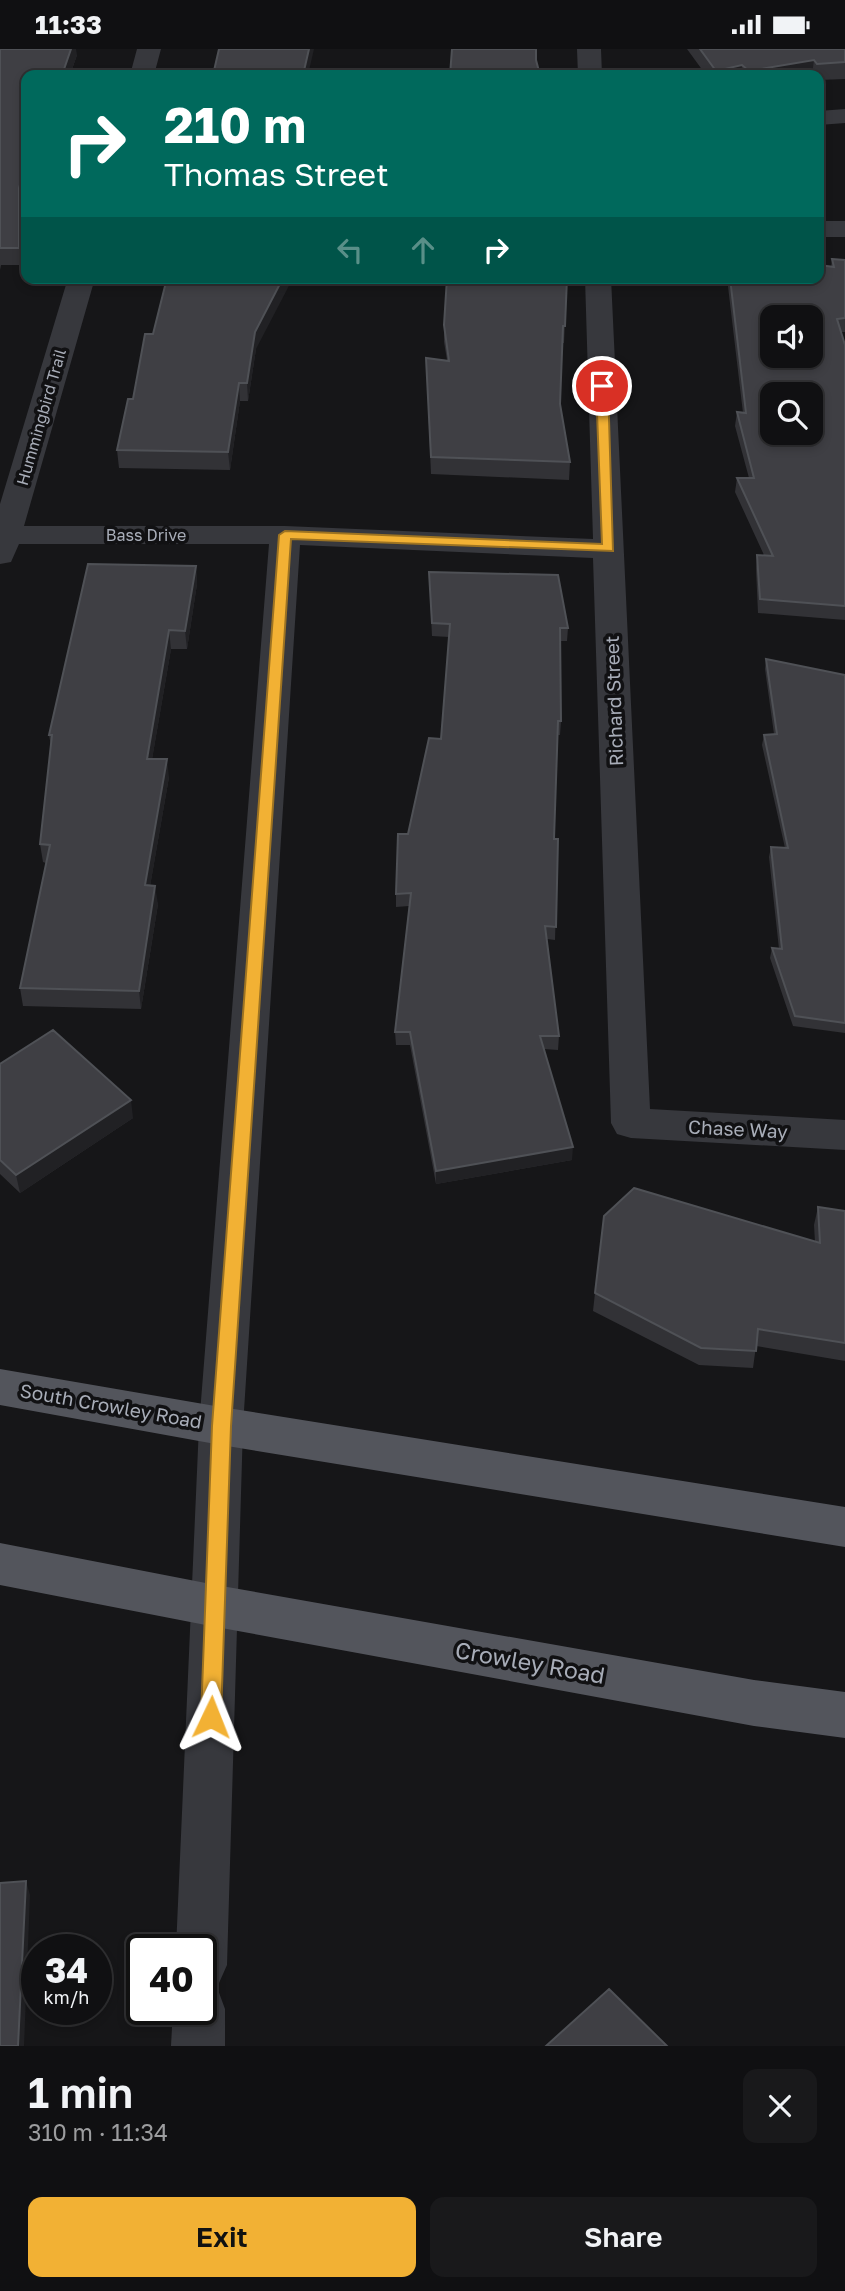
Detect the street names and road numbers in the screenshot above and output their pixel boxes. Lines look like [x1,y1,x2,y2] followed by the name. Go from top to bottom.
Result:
[12,346,70,488] street label: Hummingbird Trail
[106,525,186,545] street label: Bass Drive
[600,635,627,767] street label: Richard Street
[688,1114,789,1143] street label: Chase Way
[18,1378,204,1433] street label: South Crowley Road
[453,1635,607,1689] street label: Crowley Road

